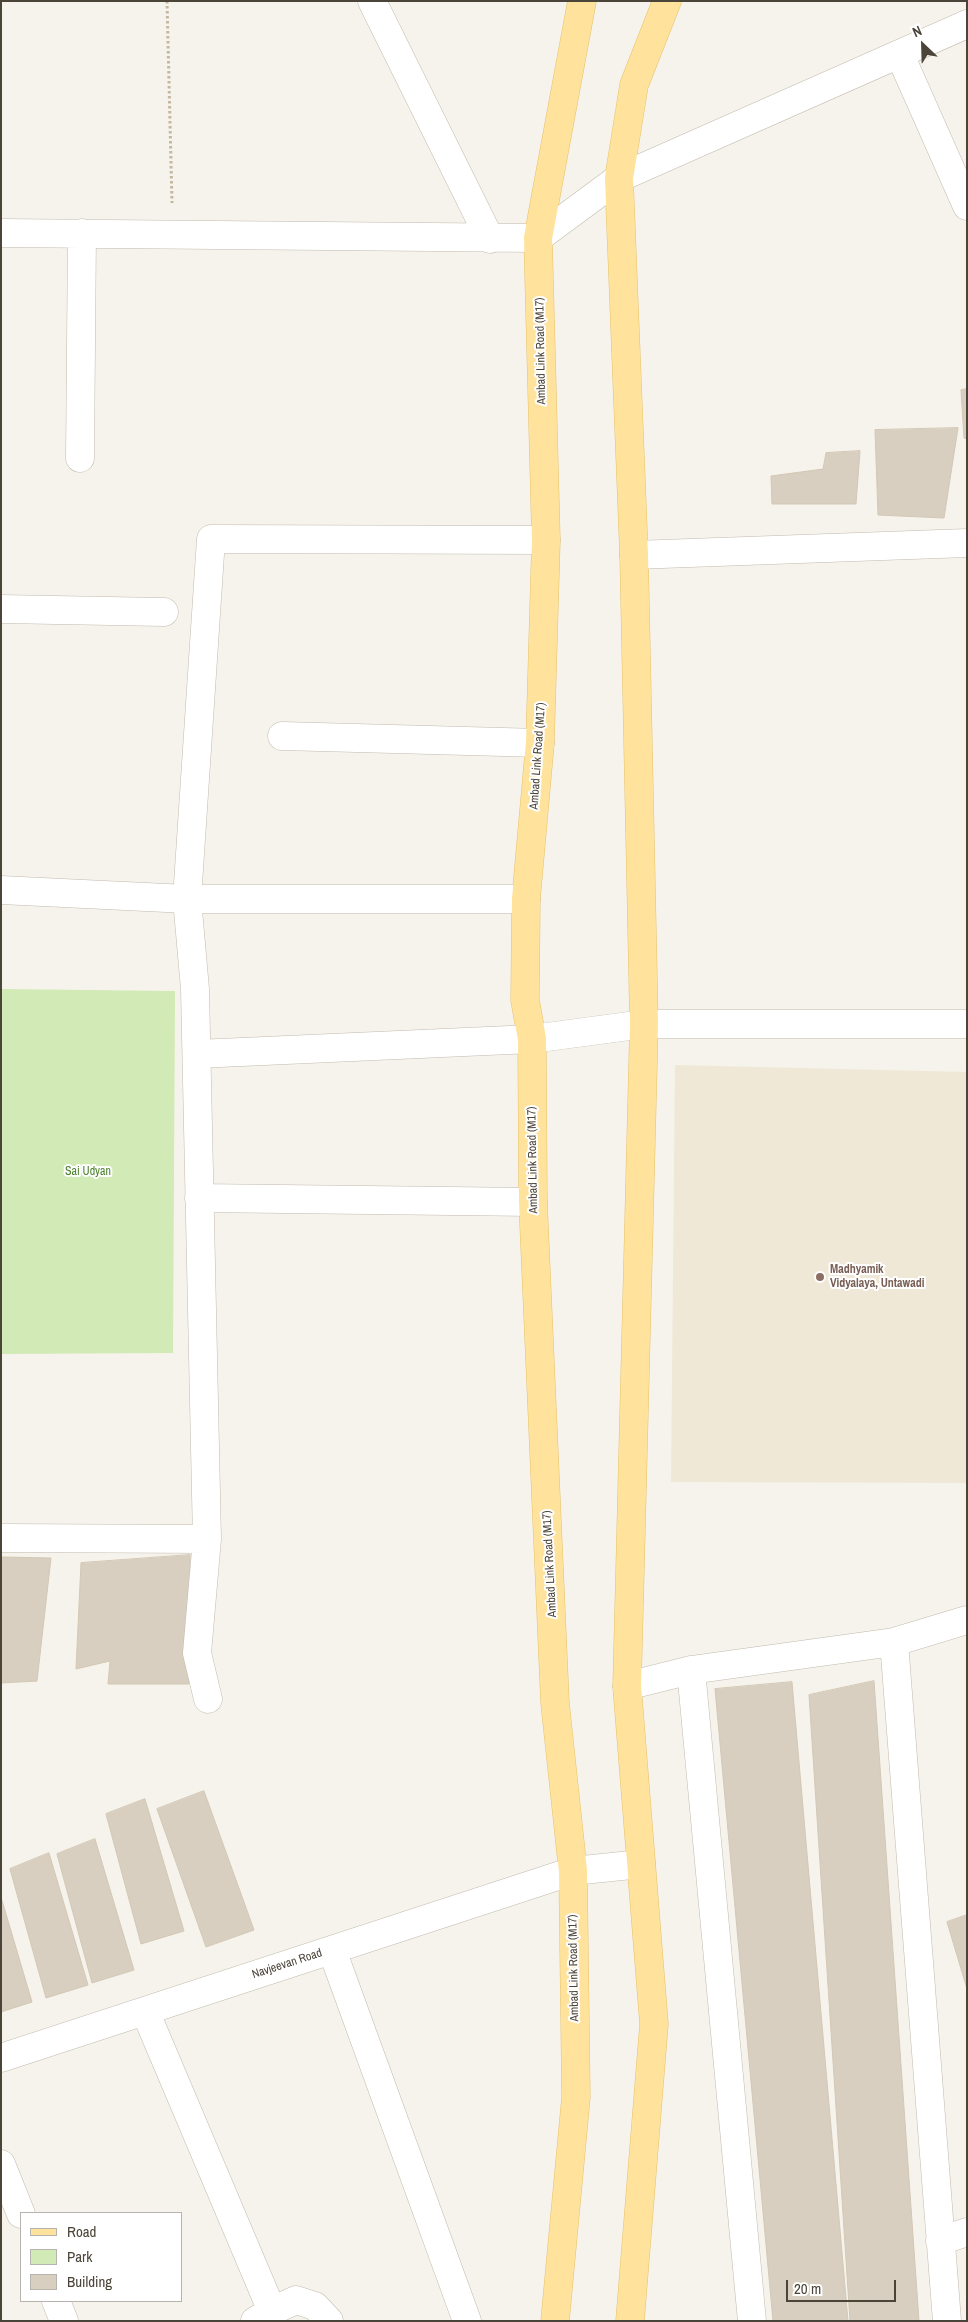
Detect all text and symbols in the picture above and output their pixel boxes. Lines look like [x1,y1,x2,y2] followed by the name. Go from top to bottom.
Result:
[898,20,948,70] north arrow
[909,21,924,41] text: N
[533,297,549,405] street label: Ambad Link Road (M17)
[527,702,549,810] street label: Ambad Link Road (M17)
[525,1106,541,1214] street label: Ambad Link Road (M17)
[65,1165,111,1179] park label: Sai Udyan
[830,1263,924,1291] place label: Madhyamik Vidyalaya, Untawadi
[814,1271,826,1283] marker: Madhyamik Vidyalaya, Untawadi
[540,1510,560,1618] street label: Ambad Link Road (M17)
[566,1914,582,2022] street label: Ambad Link Road (M17)
[250,1946,324,1982] street label: Navjeevan Road
[20,2212,182,2302] legend
[67,2221,96,2242] text: Road
[67,2246,92,2267] text: Park
[788,2270,898,2302] scale bar
[67,2271,112,2292] text: Building
[794,2278,821,2299] text: 20 m

